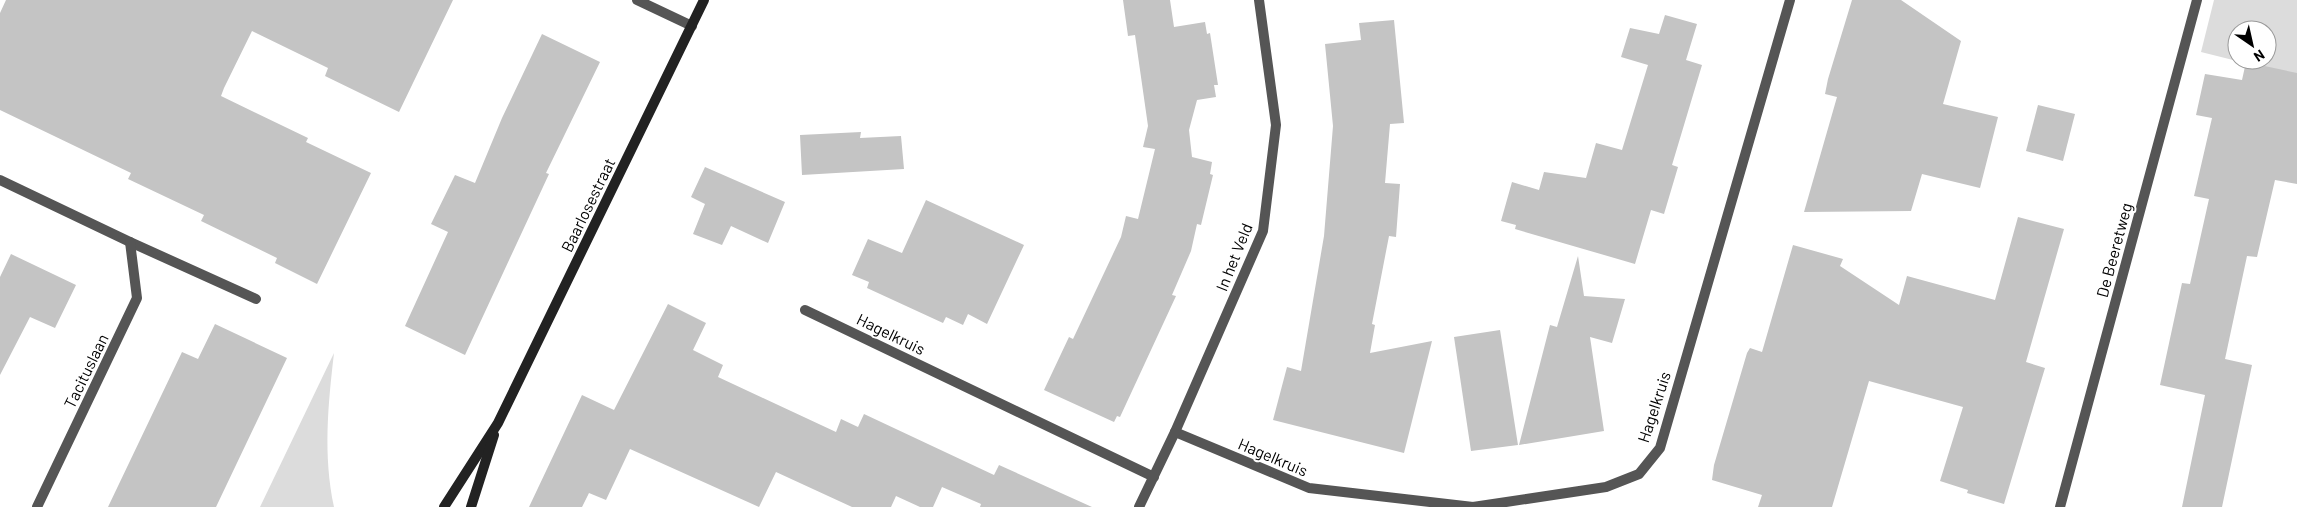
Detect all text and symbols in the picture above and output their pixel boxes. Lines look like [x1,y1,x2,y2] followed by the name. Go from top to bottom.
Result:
[2227,20,2277,70] north arrow
[2251,47,2268,66] text: N
[557,155,618,255] street label: Baarlosestraat
[2092,201,2135,299] street label: De Beeretweg
[1211,220,1256,294] street label: In het Veld
[854,309,928,358] street label: Hagelkruis
[59,331,112,411] street label: Tacituslaan
[1633,369,1674,445] street label: Hagelkruis
[1236,433,1311,480] street label: Hagelkruis

